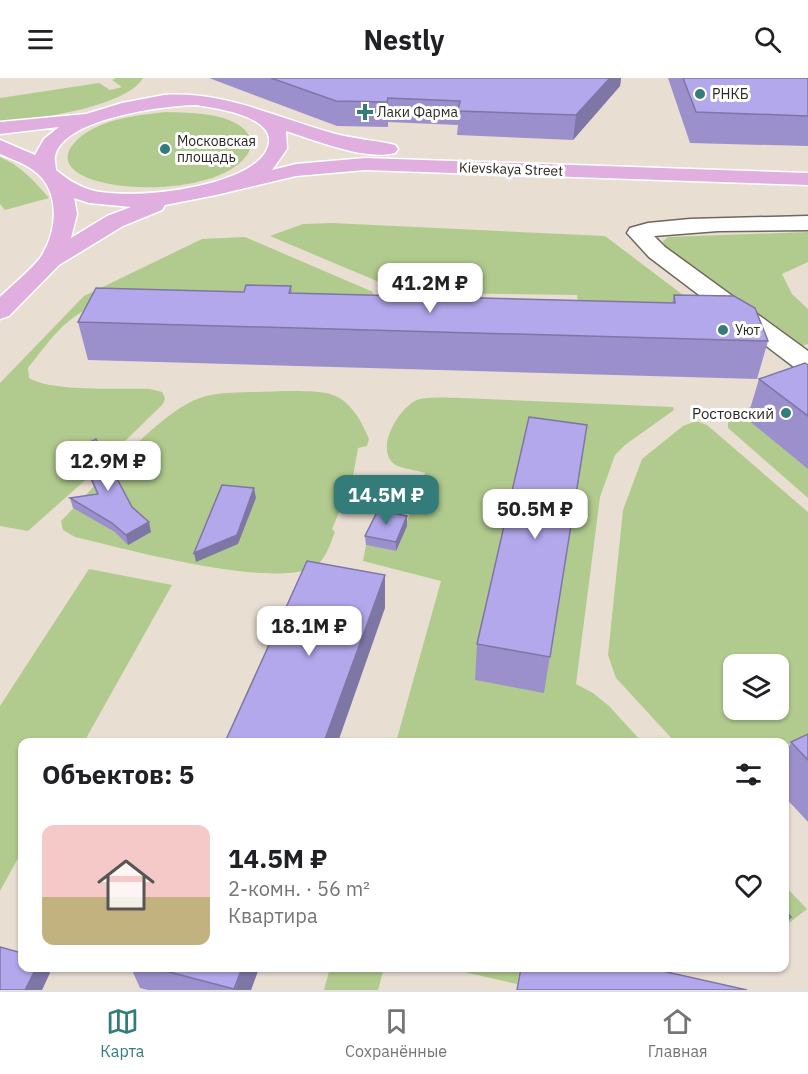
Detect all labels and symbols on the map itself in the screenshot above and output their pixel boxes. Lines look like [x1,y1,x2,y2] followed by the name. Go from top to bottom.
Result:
[712,85,749,103] place label: РНКБ
[693,87,707,101] marker: РНКБ
[377,103,458,121] place label: Лаки Фарма
[358,105,372,119] marker: Лаки Фарма
[177,132,256,166] place label: Московская площадь
[158,142,172,156] marker: Московская площадь
[459,158,564,180] street label: Kievskaya Street
[375,263,485,314] pin: 41.2M ₽
[735,321,761,339] place label: Уют
[716,323,730,337] marker: Уют
[692,404,774,423] place label: Ростовский
[779,406,793,420] marker: Ростовский
[53,441,163,492] pin: 12.9M ₽
[331,475,441,526] pin: 14.5M ₽
[480,489,590,540] pin: 50.5M ₽
[254,606,364,657] pin: 18.1M ₽

